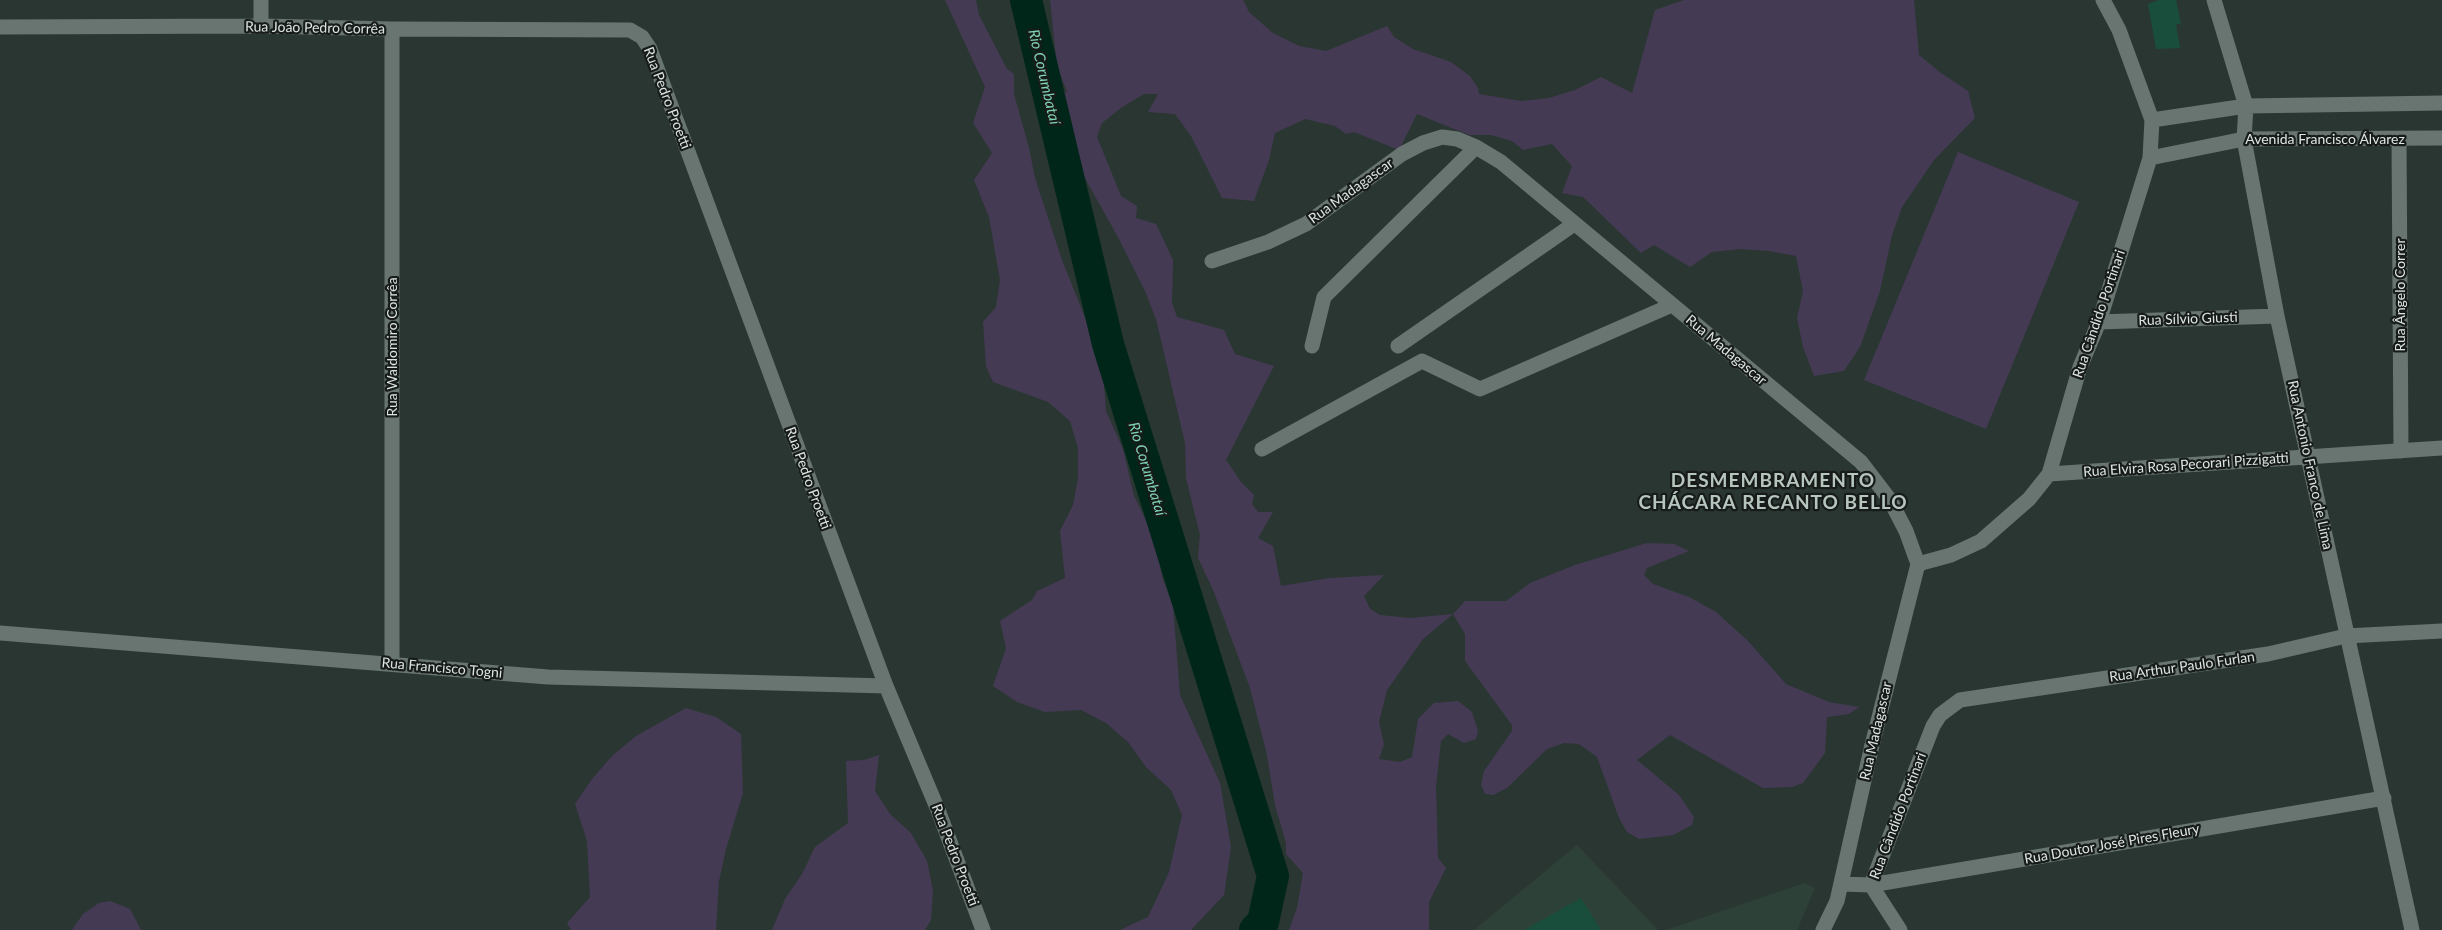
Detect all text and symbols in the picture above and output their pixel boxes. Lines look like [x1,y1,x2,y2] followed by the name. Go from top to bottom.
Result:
[245,18,385,38] street label: Rua João Pedro Corrêa
[1024,28,1064,126] water label: Rio Corumbataí
[640,45,694,151] street label: Rua Pedro Proetti
[2245,131,2405,147] street label: Avenida Francisco Álvarez
[1305,155,1397,227] street label: Rua Madagascar
[2392,238,2408,352] street label: Rua Ângelo Correr
[2069,248,2129,380] street label: Rua Cândido Portinari
[384,277,400,417] street label: Rua Waldomiro Corrêa
[2138,309,2238,329] street label: Rua Sílvio Giusti
[1682,311,1770,389] street label: Rua Madagascar
[2284,379,2336,551] street label: Rua Antonio Franco de Lima
[1124,420,1170,518] water label: Rio Corumbataí
[782,424,834,532] street label: Rua Pedro Proetti
[2083,449,2289,481] street label: Rua Elvira Rosa Pecorari Pizzigatti
[1636,470,1910,514] district label: DESMEMBRAMENTO CHÁCARA RECANTO BELLO
[2108,648,2256,686] street label: Rua Arthur Paulo Furlan
[381,654,503,682] street label: Rua Francisco Togni
[1857,680,1895,782] street label: Rua Madagascar
[1866,750,1930,882] street label: Rua Cândido Portinari
[928,802,982,908] street label: Rua Pedro Proetti
[2023,820,2201,868] street label: Rua Doutor José Pires Fleury

